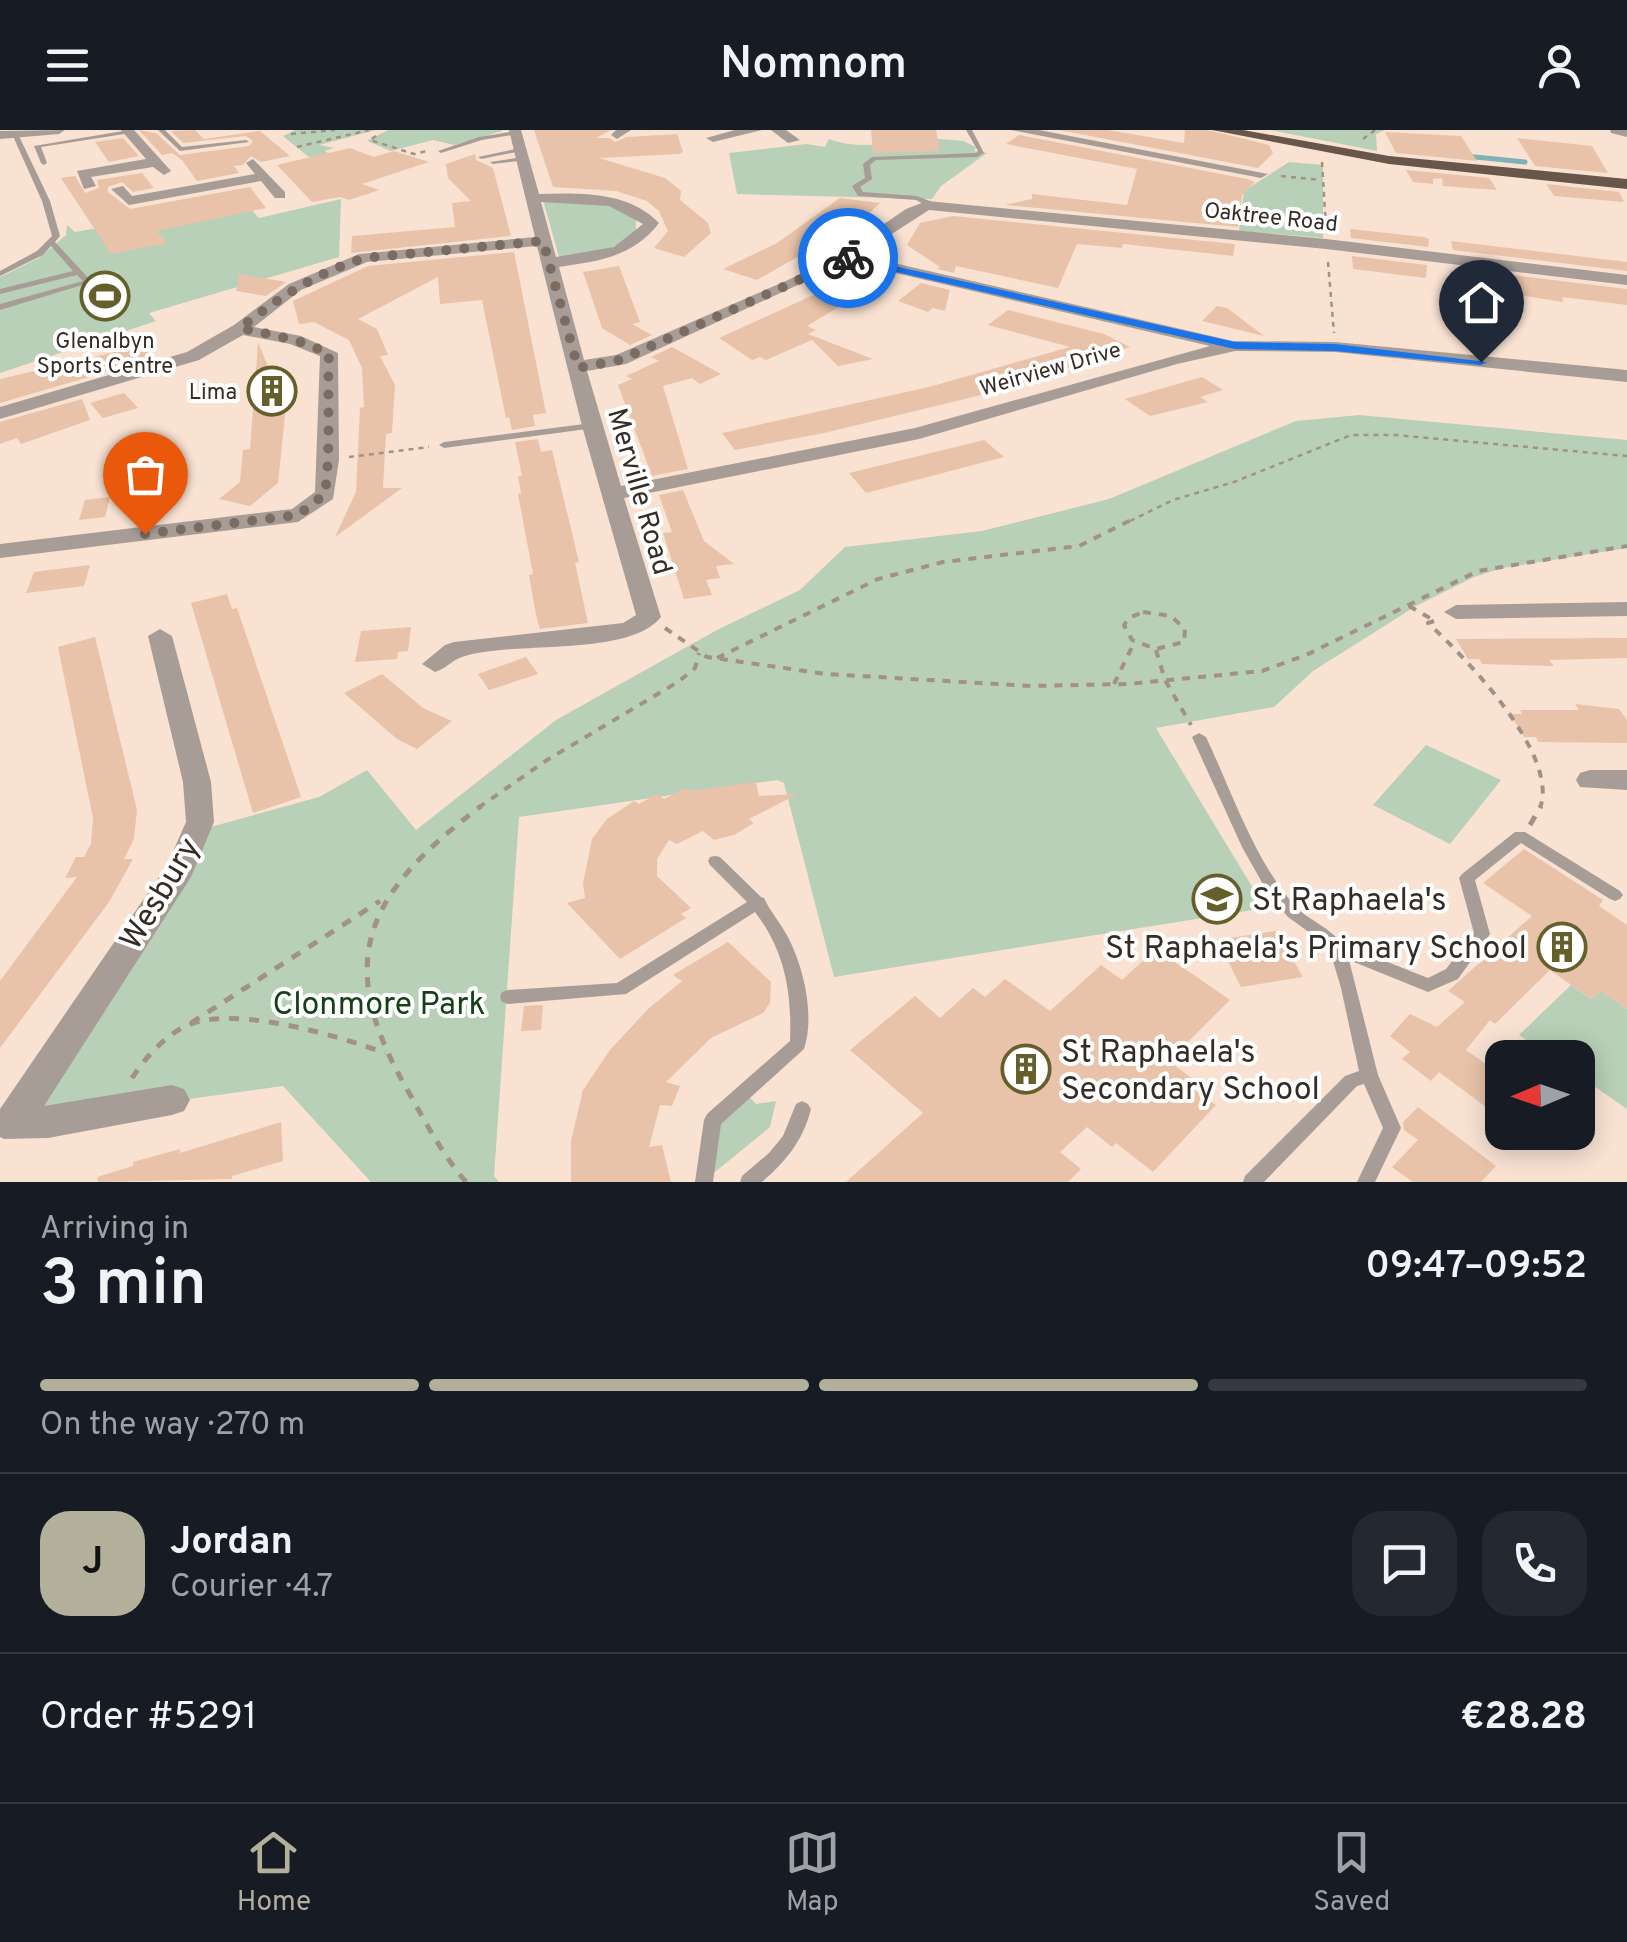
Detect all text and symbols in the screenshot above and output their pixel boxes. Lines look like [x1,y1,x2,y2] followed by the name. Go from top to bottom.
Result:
[720,37,907,94] text: Nomnom
[40,38,95,93] icon: menu
[1532,38,1587,93] icon: person
[1203,198,1339,239] street label: Oaktree Road
[798,208,898,308] courier
[821,231,876,286] icon: bike
[1439,260,1524,363] pin
[79,270,131,322] sports icon: Glenalbyn Sports Centre
[1454,275,1509,330] icon: home
[37,329,173,381] place label: Glenalbyn Sports Centre
[977,337,1124,403] street label: Weirview Drive
[246,365,298,417] building icon: Lima
[189,380,237,407] place label: Lima
[597,404,679,579] street label: Merville Road
[103,432,188,535] pin
[118,447,173,502] icon: bag
[112,831,211,958] street label: Wesbury
[1191,873,1243,925] school or university icon: St Raphaela's
[1252,882,1447,922] place label: St Raphaela's
[1536,921,1588,973] building icon: St Raphaela's Primary School
[1105,930,1527,970] place label: St Raphaela's Primary School
[273,986,485,1026] park label: Clonmore Park
[1061,1034,1320,1111] place label: St Raphaela's Secondary School
[1485,1040,1595,1150] north arrow
[1485,1040,1595,1150] map controls
[1000,1043,1052,1095] building icon: St Raphaela's Secondary School
[40,1210,189,1250] text: Arriving in
[1365,1243,1587,1292] text: 09:47–09:52
[40,1246,207,1328] text: 3 min
[40,1406,305,1446] text: On the way · 270 m
[1352,1511,1457,1616] button: chat
[1482,1511,1587,1616] button: phone
[170,1519,293,1568] text: Jordan
[82,1539,103,1588] text: J
[170,1568,333,1608] text: Courier · 4.7
[40,1694,257,1743] text: Order #5291
[1460,1694,1587,1743] text: €28.28
[237,1825,311,1921] tab: Home
[785,1825,840,1921] tab: Map
[1313,1825,1390,1921] tab: Saved

